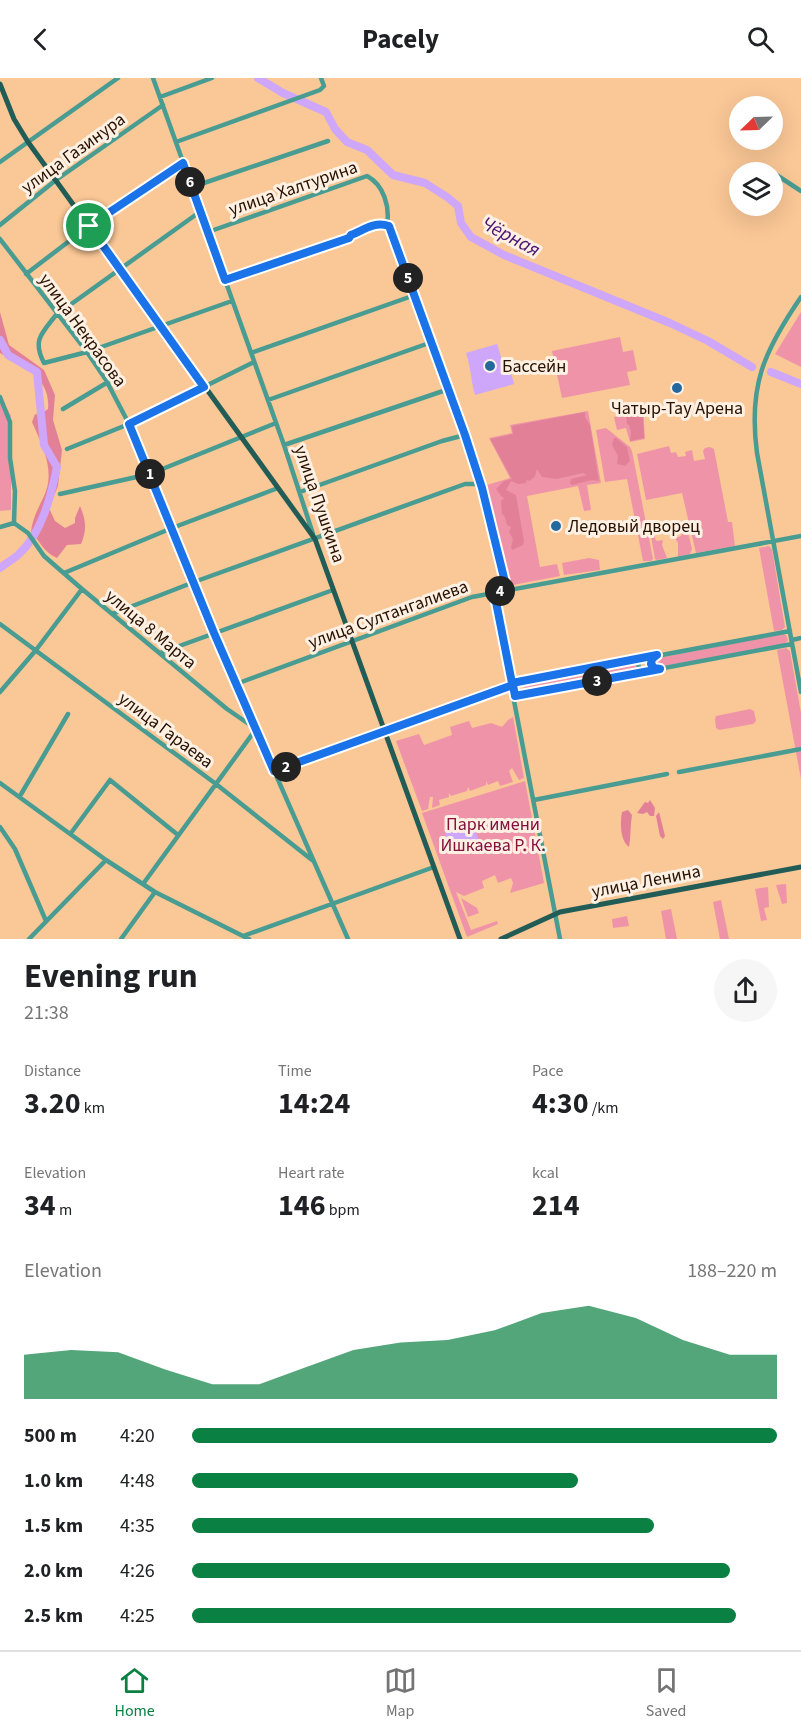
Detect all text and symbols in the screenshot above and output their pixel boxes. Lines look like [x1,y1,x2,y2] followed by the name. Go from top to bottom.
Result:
[362,20,439,59] text: Pacely
[24,23,57,56] icon: back
[744,23,777,56] icon: search
[729,96,783,150] north arrow
[729,96,783,216] map controls
[16,107,130,200] street label: улица Газинура
[225,155,361,222] street label: улица Халтурина
[729,162,783,216] button: layers
[175,167,205,197] pin: 6
[186,171,194,193] text: 6
[63,200,114,251] pin
[72,209,105,242] icon: arrive
[476,210,545,264] water label: Чёрная
[393,263,423,293] pin: 5
[404,267,412,289] text: 5
[33,268,132,392] street label: улица Некрасова
[502,354,566,379] place label: Бассейн
[483,359,497,373] marker: Бассейн
[670,381,684,395] marker: Чатыр-Тау Арена
[611,396,743,421] place label: Чатыр-Тау Арена
[288,442,351,566] street label: улица Пушкина
[135,459,165,489] pin: 1
[146,463,154,485] text: 1
[568,514,700,539] place label: Ледовый дворец
[549,519,563,533] marker: Ледовый дворец
[305,574,472,655] street label: улица Султангалиева
[485,576,515,606] pin: 4
[496,580,504,602] text: 4
[100,584,202,675] street label: улица 8 Марта
[582,666,612,696] pin: 3
[593,670,601,692] text: 3
[113,686,218,774] street label: улица Гараева
[271,752,301,782] pin: 2
[282,756,290,778] text: 2
[440,812,546,858] park label: Парк имени Ишкаева Р. К.
[589,859,703,904] street label: улица Ленина
[24,953,198,1000] text: Evening run
[714,959,777,1022] button: share
[24,999,69,1027] text: 21:38
[24,1060,81,1082] text: Distance
[278,1060,312,1082] text: Time
[532,1060,563,1082] text: Pace
[24,1082,81,1125] text: 3.20
[278,1082,350,1125] text: 14:24
[532,1082,589,1125] text: 4:30
[81,1097,105,1119] text: km
[589,1097,619,1119] text: /km
[24,1162,86,1184] text: Elevation
[278,1162,345,1184] text: Heart rate
[532,1162,559,1184] text: kcal
[24,1184,56,1227] text: 34
[278,1184,326,1227] text: 146
[532,1184,580,1227] text: 214
[56,1199,72,1221] text: m
[326,1199,360,1221] text: bpm
[24,1257,102,1285] text: Elevation
[687,1257,777,1285] text: 188–220 m
[24,1422,77,1450] text: 500 m
[120,1422,155,1450] text: 4:20
[24,1467,83,1495] text: 1.0 km
[120,1467,155,1495] text: 4:48
[24,1512,83,1540] text: 1.5 km
[120,1512,155,1540] text: 4:35
[24,1557,83,1585] text: 2.0 km
[120,1557,155,1585] text: 4:26
[24,1602,83,1630] text: 2.5 km
[120,1602,155,1630] text: 4:25
[114,1664,155,1722] tab: Home
[384,1664,417,1722] tab: Map
[646,1664,687,1722] tab: Saved

